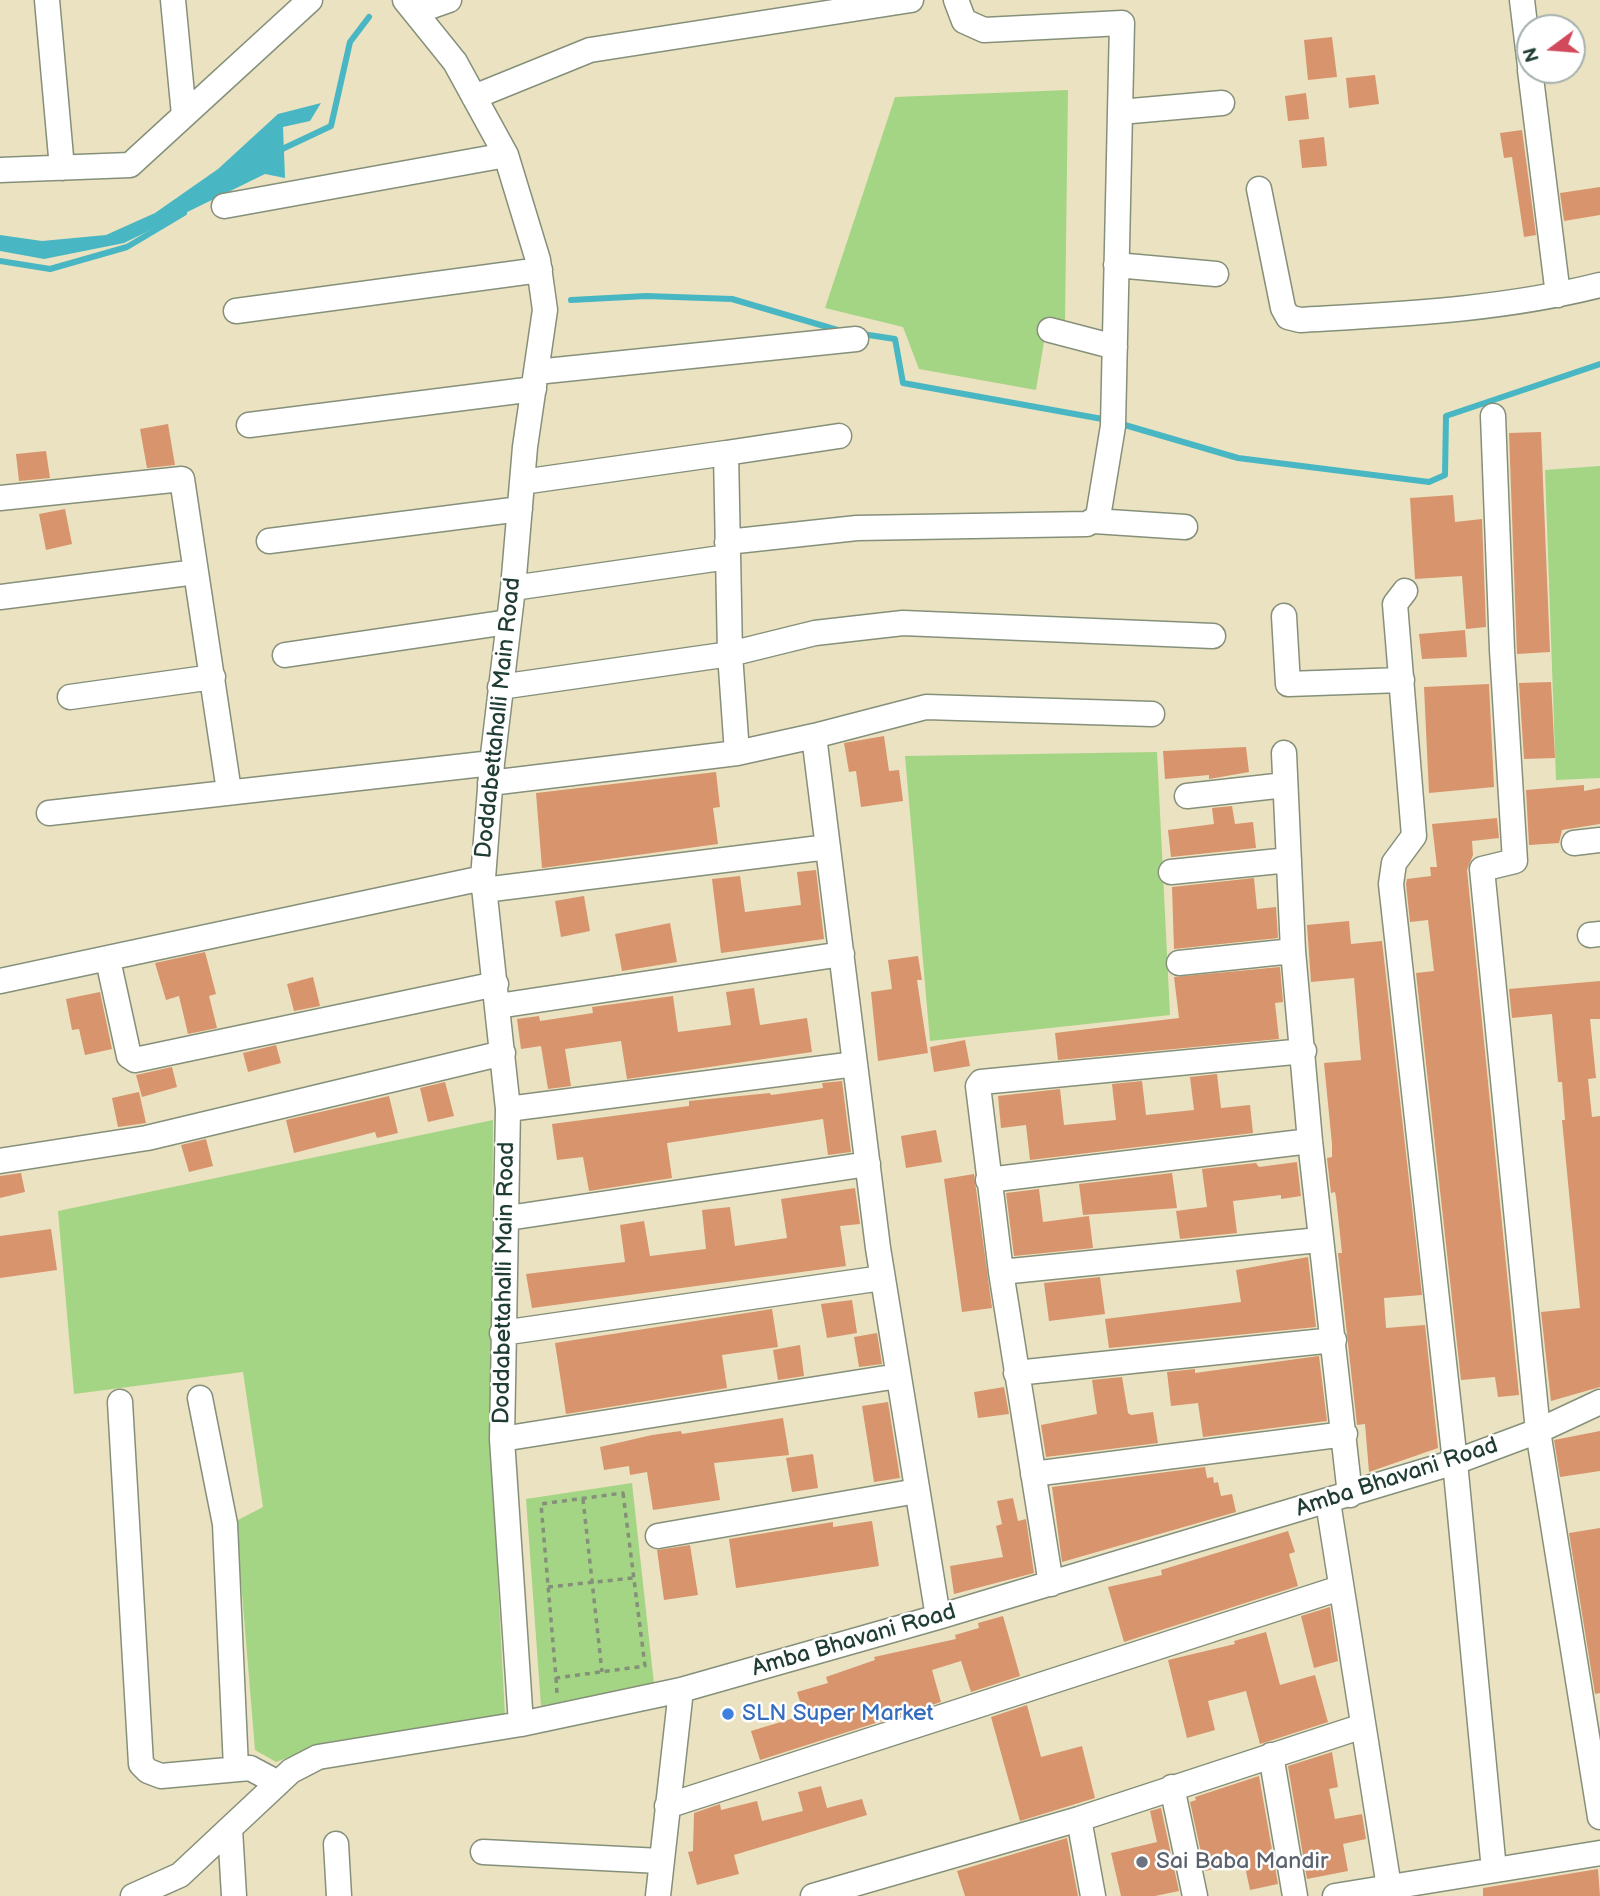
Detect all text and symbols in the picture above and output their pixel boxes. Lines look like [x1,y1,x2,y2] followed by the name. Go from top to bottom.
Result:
[1516,14,1586,84] north arrow
[1519,44,1545,64] text: N
[471,576,527,860] street label: Doddabettahalli Main Road
[489,1142,521,1424] street label: Doddabettahalli Main Road
[1292,1432,1502,1524] street label: Amba Bhavani Road
[749,1599,959,1683] street label: Amba Bhavani Road
[742,1700,934,1728] place label: SLN Super Market
[720,1706,736,1722] marker: SLN Super Market
[1156,1848,1328,1876] place label: Sai Baba Mandir
[1134,1854,1150,1870] marker: Sai Baba Mandir

